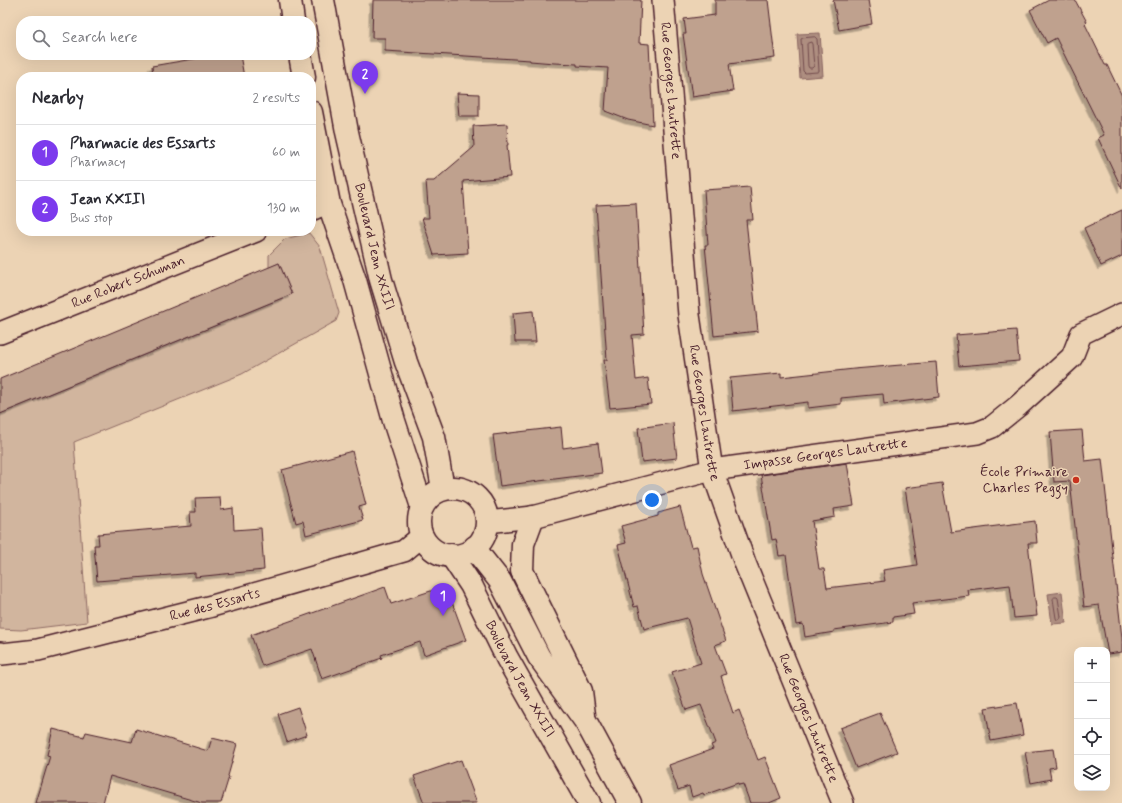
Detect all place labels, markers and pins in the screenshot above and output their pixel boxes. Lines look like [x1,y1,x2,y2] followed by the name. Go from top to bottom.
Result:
[352,61,378,94] pin: 2
[980,463,1068,499] place label: École Primaire Charles Peggy
[1071,475,1081,485] marker: École Primaire Charles Peggy
[430,583,456,616] pin: 1

